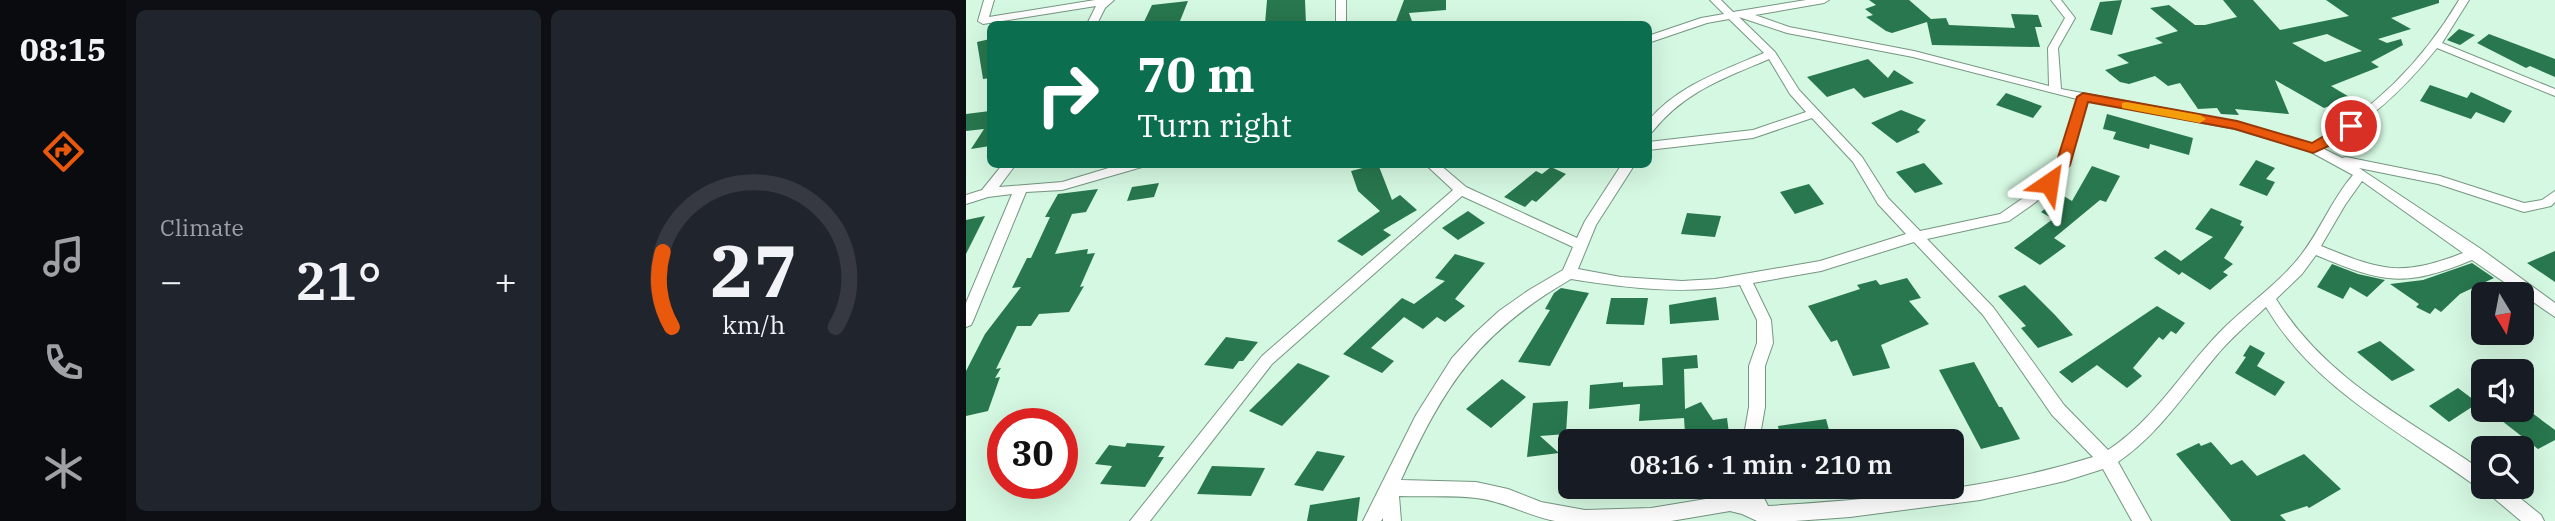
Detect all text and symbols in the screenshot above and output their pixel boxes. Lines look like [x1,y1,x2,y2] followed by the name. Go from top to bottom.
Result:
[20,28,106,70] text: 08:15
[1137,42,1255,105] text: 70 m
[1022,49,1113,140] icon: right
[2321,96,2381,156] pin
[1137,104,1292,146] text: Turn right
[2332,107,2370,145] icon: arrive
[39,127,88,176] icon: directions
[2012,146,2086,220] position arrow
[160,212,244,242] text: Climate
[710,222,797,317] text: 27
[39,232,88,281] icon: music
[295,247,382,314] text: 21°
[160,256,183,305] text: −
[494,256,517,305] text: +
[2471,282,2534,345] north arrow
[2471,282,2534,499] map controls
[722,307,785,340] text: km/h
[39,338,88,387] icon: phone
[2471,359,2534,422] button: sound
[987,408,1078,499] speed limit sign: 30
[2471,436,2534,499] button: search
[39,444,88,493] icon: climate
[1630,447,1892,481] text: 08:16 · 1 min · 210 m

